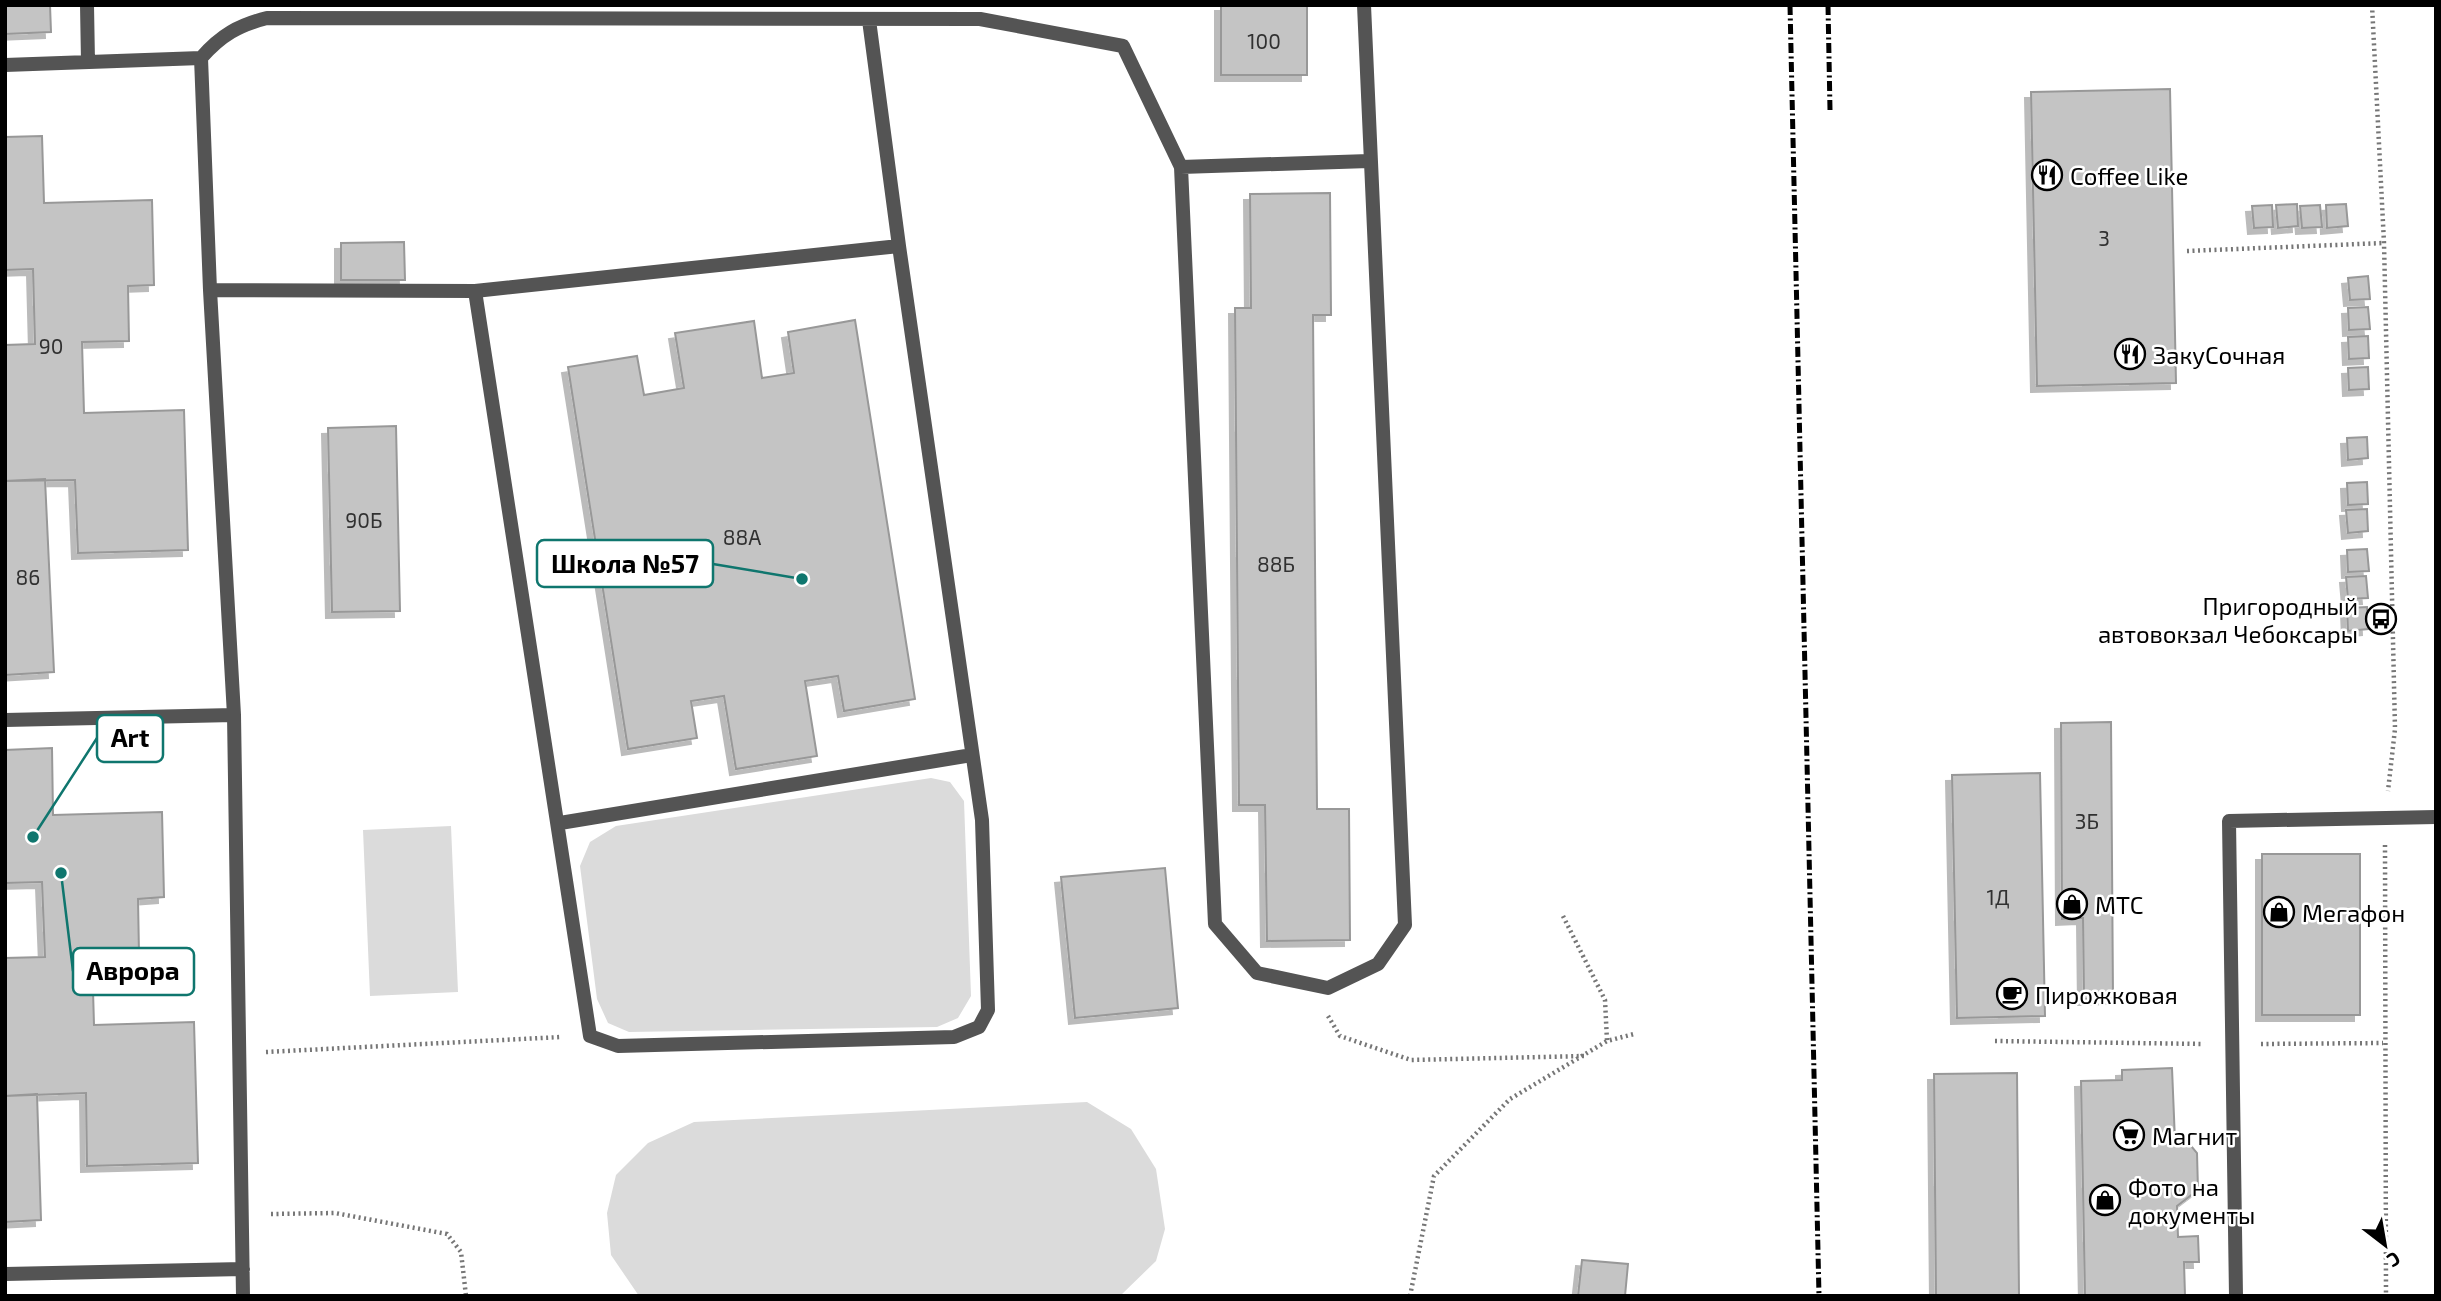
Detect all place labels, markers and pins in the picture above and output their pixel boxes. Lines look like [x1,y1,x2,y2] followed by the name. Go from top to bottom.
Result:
[2030,158,2064,192] restaurant icon: Coffee Like
[2070,161,2188,190] place label: Coffee Like
[2113,337,2147,371] restaurant icon: ЗакуСочная
[2153,340,2285,370] place label: ЗакуСочная
[537,540,713,587] callout: Школа №57
[2098,591,2358,648] place label: Пригородный автовокзал Чебоксары
[2364,602,2398,636] bus stop icon: Пригородный автовокзал Чебоксары
[97,715,163,762] callout: Art
[2055,887,2089,921] shop icon: МТС
[2095,890,2143,919] place label: МТС
[2262,895,2296,929] shop icon: Мегафон
[2302,898,2405,927] place label: Мегафон
[73,948,194,995] callout: Аврора
[1995,977,2029,1011] cafe icon: Пирожковая
[2035,980,2178,1009] place label: Пирожковая
[2112,1118,2146,1152] supermarket icon: Магнит
[2152,1121,2237,1150] place label: Магнит
[2128,1172,2255,1230] place label: Фото на документы
[2088,1183,2122,1217] shop icon: Фото на документы

